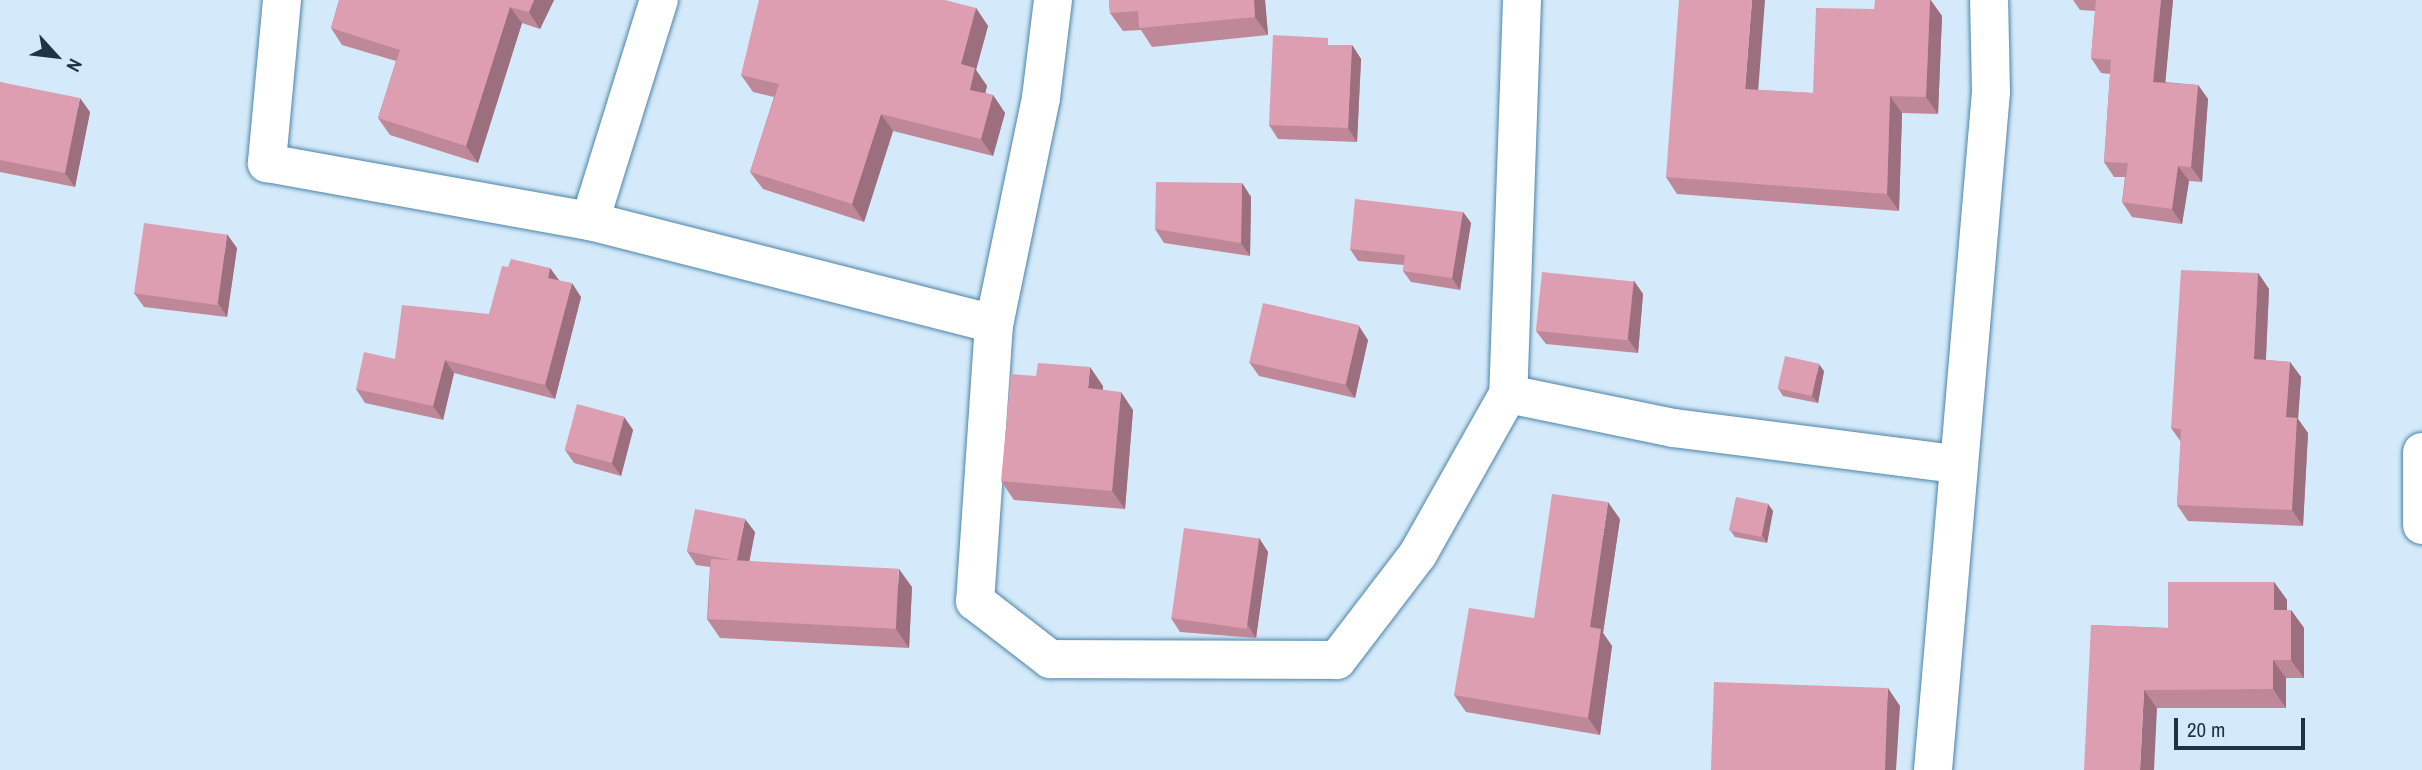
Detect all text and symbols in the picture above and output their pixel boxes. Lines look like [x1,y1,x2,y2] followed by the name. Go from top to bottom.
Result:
[21,21,91,91] north arrow
[61,55,89,76] text: N
[2177,704,2308,748] scale bar
[2187,715,2225,744] text: 20 m

